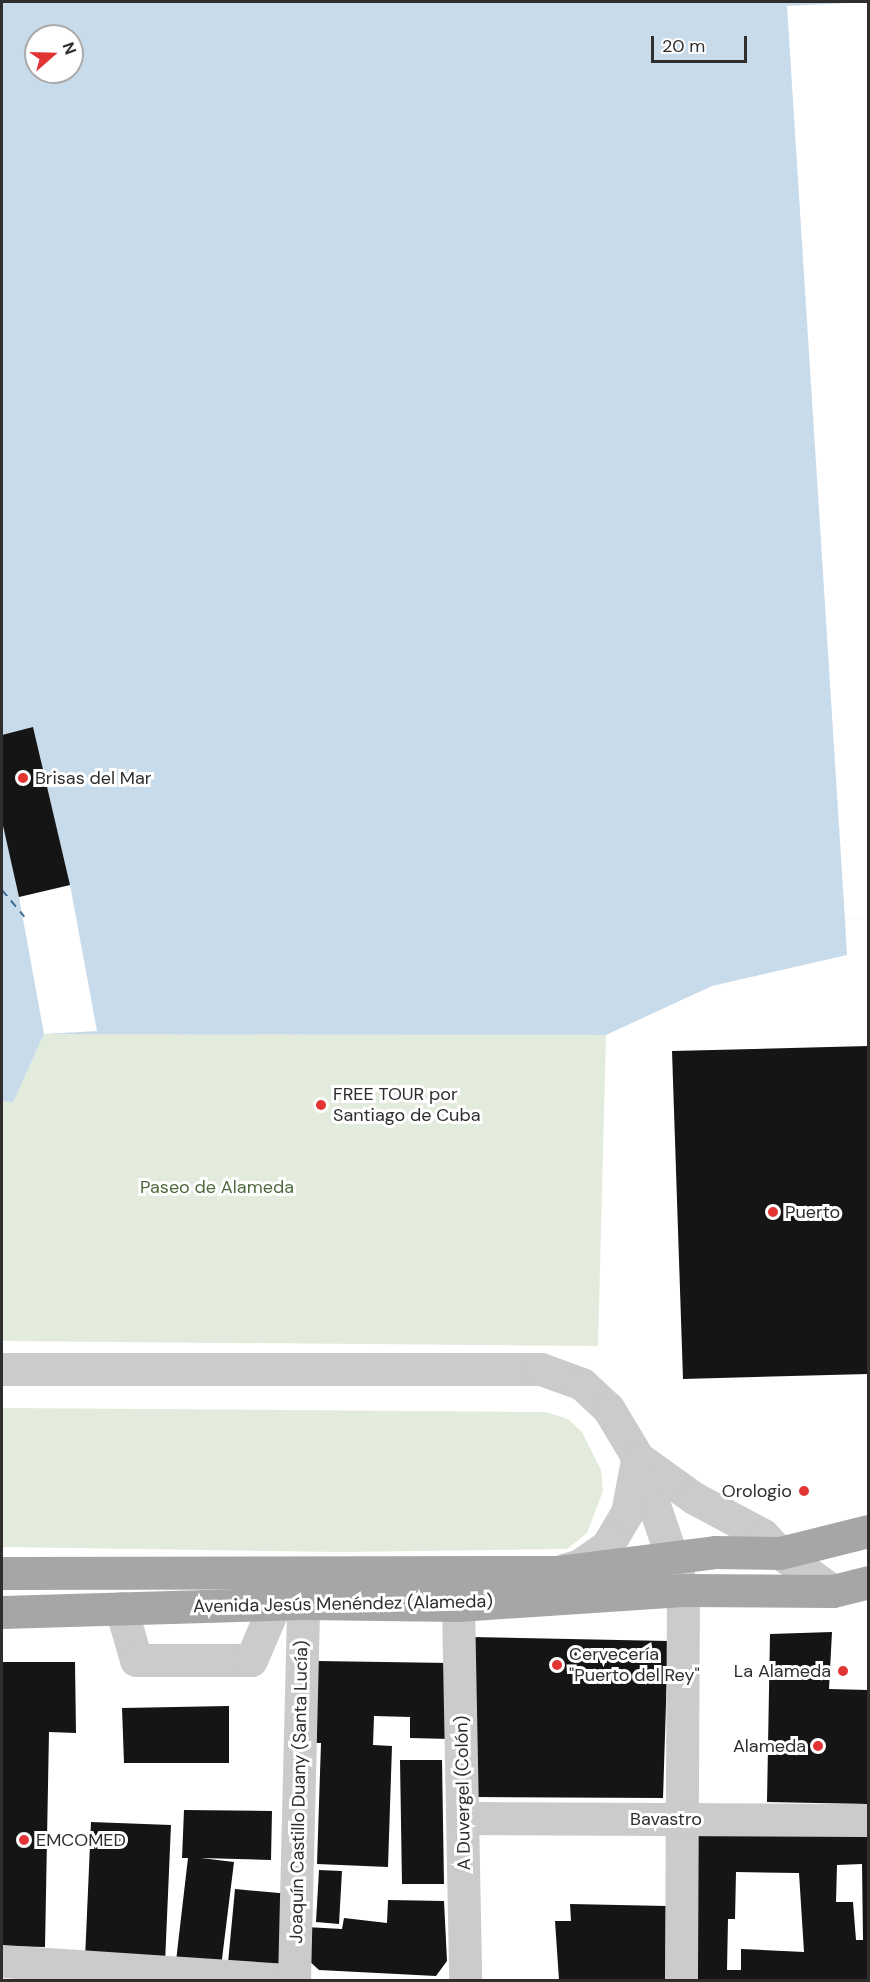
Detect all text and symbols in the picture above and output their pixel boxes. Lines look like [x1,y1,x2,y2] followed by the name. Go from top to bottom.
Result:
[24,24,84,84] north arrow
[654,24,750,62] scale bar
[662,34,705,58] text: 20 m
[58,39,81,57] text: N
[35,767,151,789] place label: Brisas del Mar
[16,771,30,785] marker: Brisas del Mar
[333,1084,480,1126] place label: FREE TOUR por Santiago de Cuba
[314,1098,328,1112] marker: FREE TOUR por Santiago de Cuba
[140,1176,294,1198] park label: Paseo de Alameda
[785,1201,840,1223] place label: Puerto
[766,1205,780,1219] marker: Puerto
[722,1480,792,1502] place label: Orologio
[797,1484,811,1498] marker: Orologio
[193,1591,493,1617] street label: Avenida Jesús Menéndez (Alameda)
[286,1640,312,1944] street label: Joaquín Castillo Duany (Santa Lucía)
[569,1644,700,1686] place label: Cervecería "Puerto del Rey"
[550,1658,564,1672] marker: Cervecería "Puerto del Rey"
[734,1660,831,1682] place label: La Alameda
[836,1664,850,1678] marker: La Alameda
[451,1715,475,1871] street label: A Duvergel (Colón)
[733,1735,806,1757] place label: Alameda
[811,1739,825,1753] marker: Alameda
[630,1808,702,1830] street label: Bavastro
[36,1829,126,1851] place label: EMCOMED
[17,1833,31,1847] marker: EMCOMED

